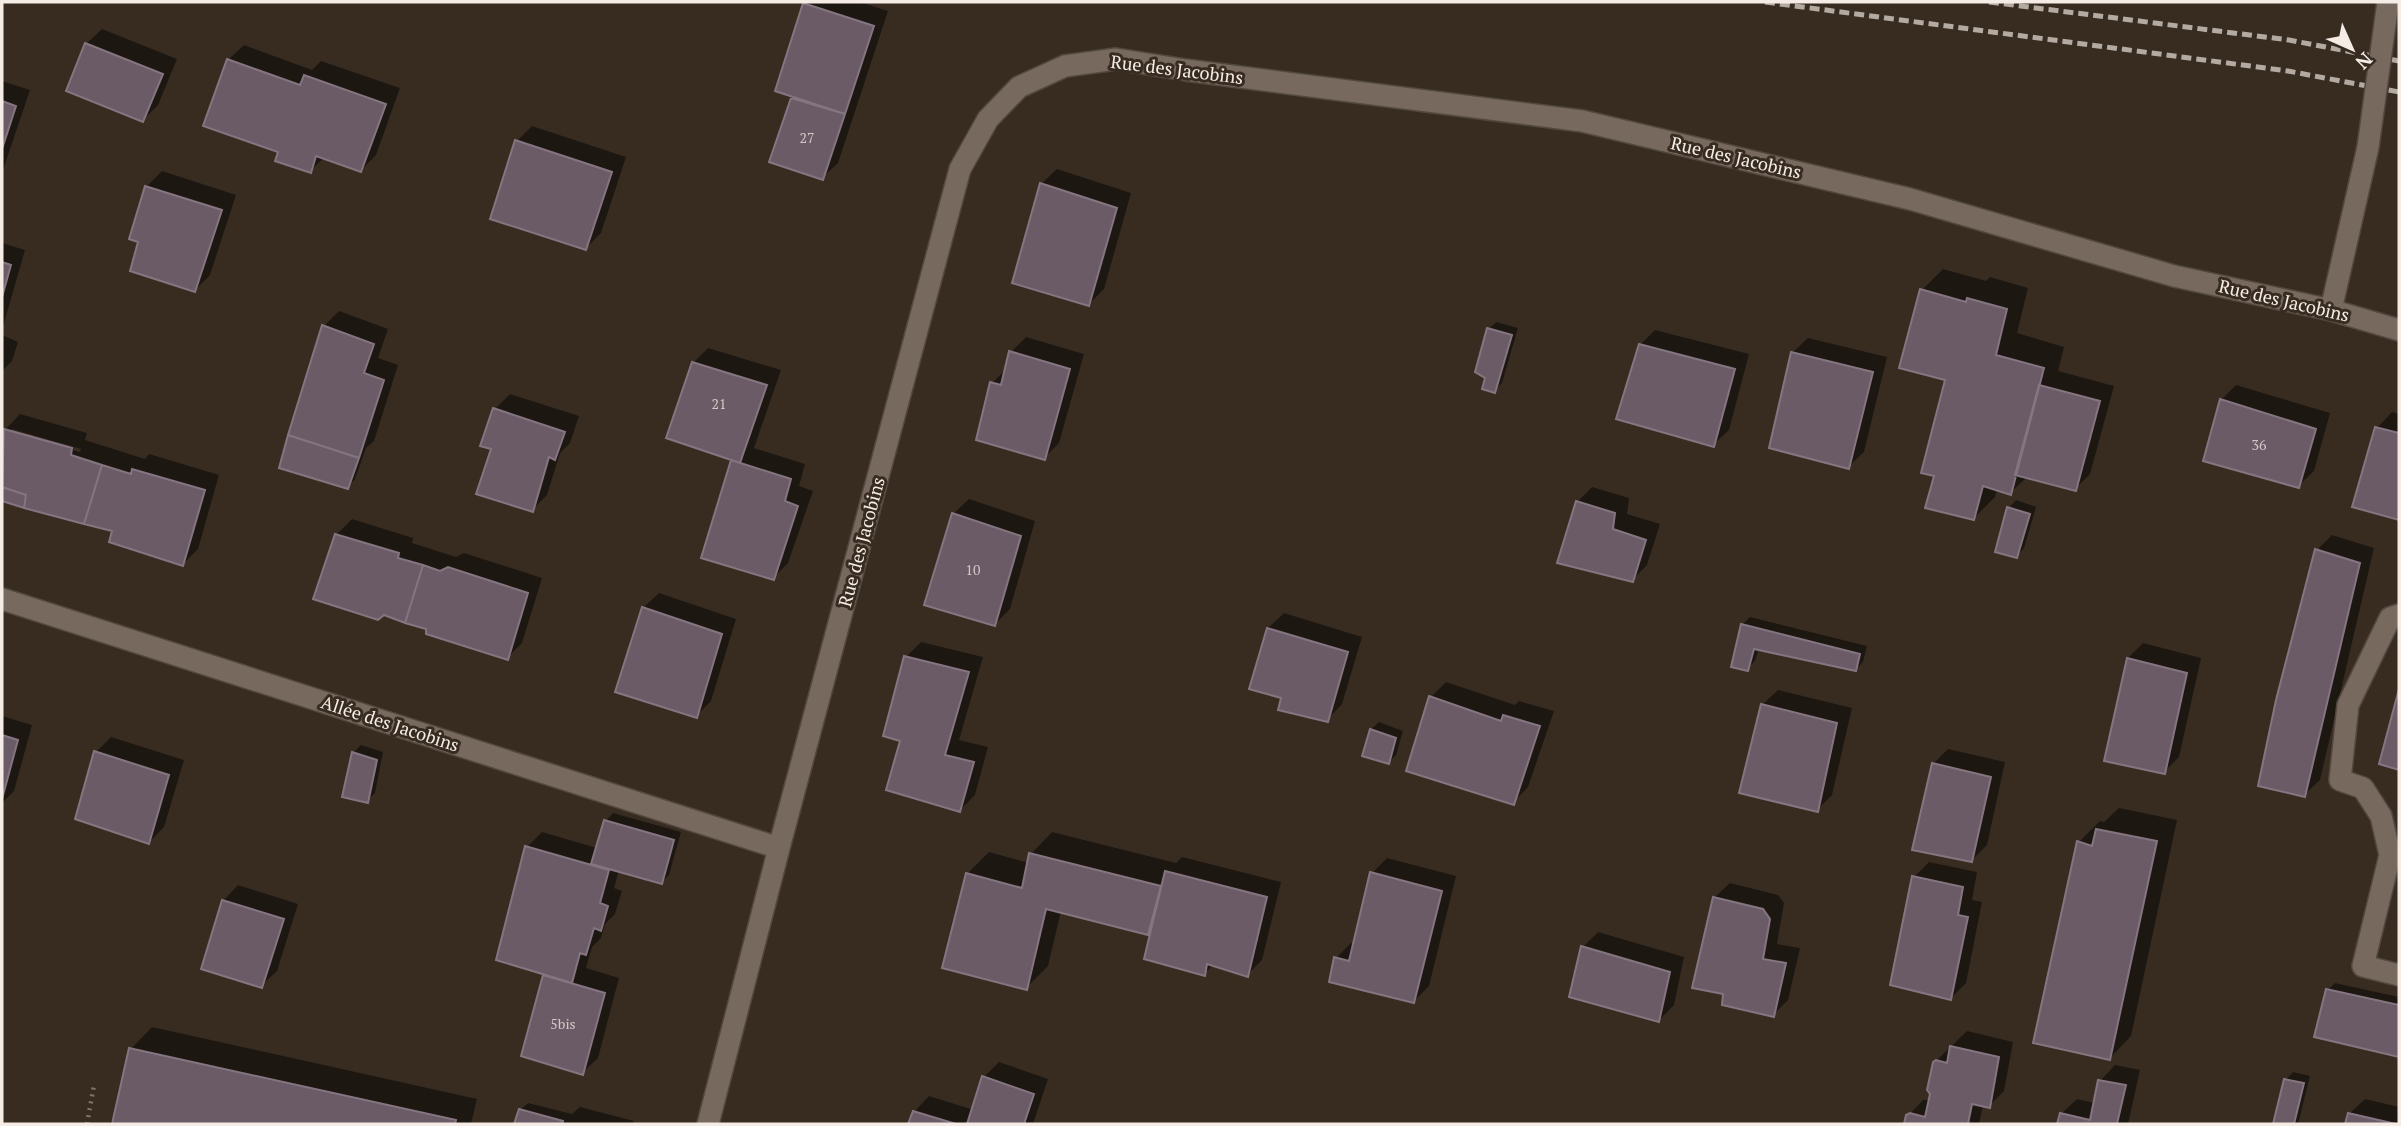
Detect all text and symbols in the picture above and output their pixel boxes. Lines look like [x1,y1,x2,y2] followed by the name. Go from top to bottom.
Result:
[2317,14,2387,84] north arrow
[2350,47,2378,76] text: N
[1109,49,1245,89] street label: Rue des Jacobins
[800,128,814,147] house number: 27
[1669,130,1804,184] street label: Rue des Jacobins
[2217,273,2352,327] street label: Rue des Jacobins
[712,394,726,413] house number: 21
[2252,435,2267,454] house number: 36
[832,474,890,609] street label: Rue des Jacobins
[966,560,980,579] house number: 10
[318,689,462,757] street label: Allée des Jacobins
[550,1014,576,1033] house number: 5bis

